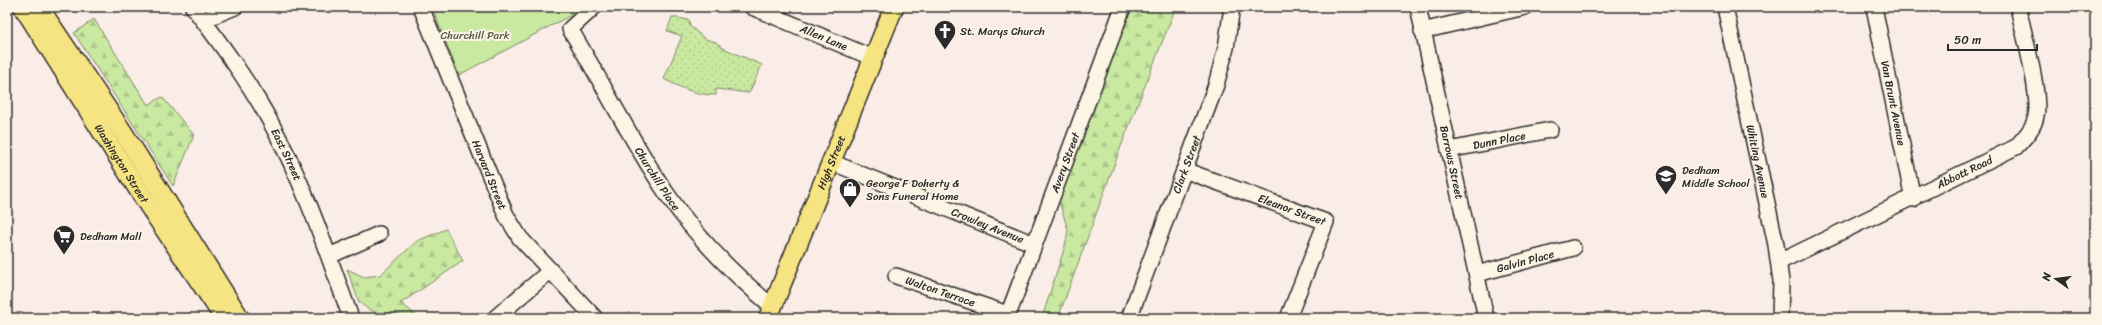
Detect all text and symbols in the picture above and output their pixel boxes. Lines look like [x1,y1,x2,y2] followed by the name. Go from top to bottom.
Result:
[932,18,958,51] church icon: St. Marys Church
[796,19,851,56] street label: Allen Lane
[960,22,1045,41] place label: St. Marys Church
[440,26,510,45] park label: Churchill Park
[1948,26,2037,52] scale bar
[1954,29,1981,51] text: 50 m
[1875,59,1911,148] street label: Van Brunt Avenue
[89,120,154,208] street label: Washington Street
[1740,123,1775,200] street label: Whiting Avenue
[1434,124,1469,201] street label: Barrows Street
[265,125,307,184] street label: East Street
[1471,126,1528,155] street label: Dunn Place
[1045,129,1086,196] street label: Avery Street
[812,132,851,192] street label: High Street
[1167,132,1207,196] street label: Clark Street
[466,137,512,213] street label: Harvard Street
[629,143,685,215] street label: Churchill Place
[1932,150,1997,195] street label: Abbott Road
[1682,161,1750,193] place label: Dedham Middle School
[1653,163,1679,196] school or university icon: Dedham Middle School
[866,174,959,206] place label: George F Doherty & Sons Funeral Home
[837,176,863,209] shop icon: George F Doherty & Sons Funeral Home
[1255,189,1329,231] street label: Eleanor Street
[948,202,1027,249] street label: Crowley Avenue
[51,223,77,256] supermarket icon: Dedham Mall
[80,227,142,246] place label: Dedham Mall
[1494,244,1557,278] street label: Galvin Place
[2036,259,2076,299] north arrow
[2036,270,2057,284] text: N
[903,271,978,312] street label: Walton Terrace

